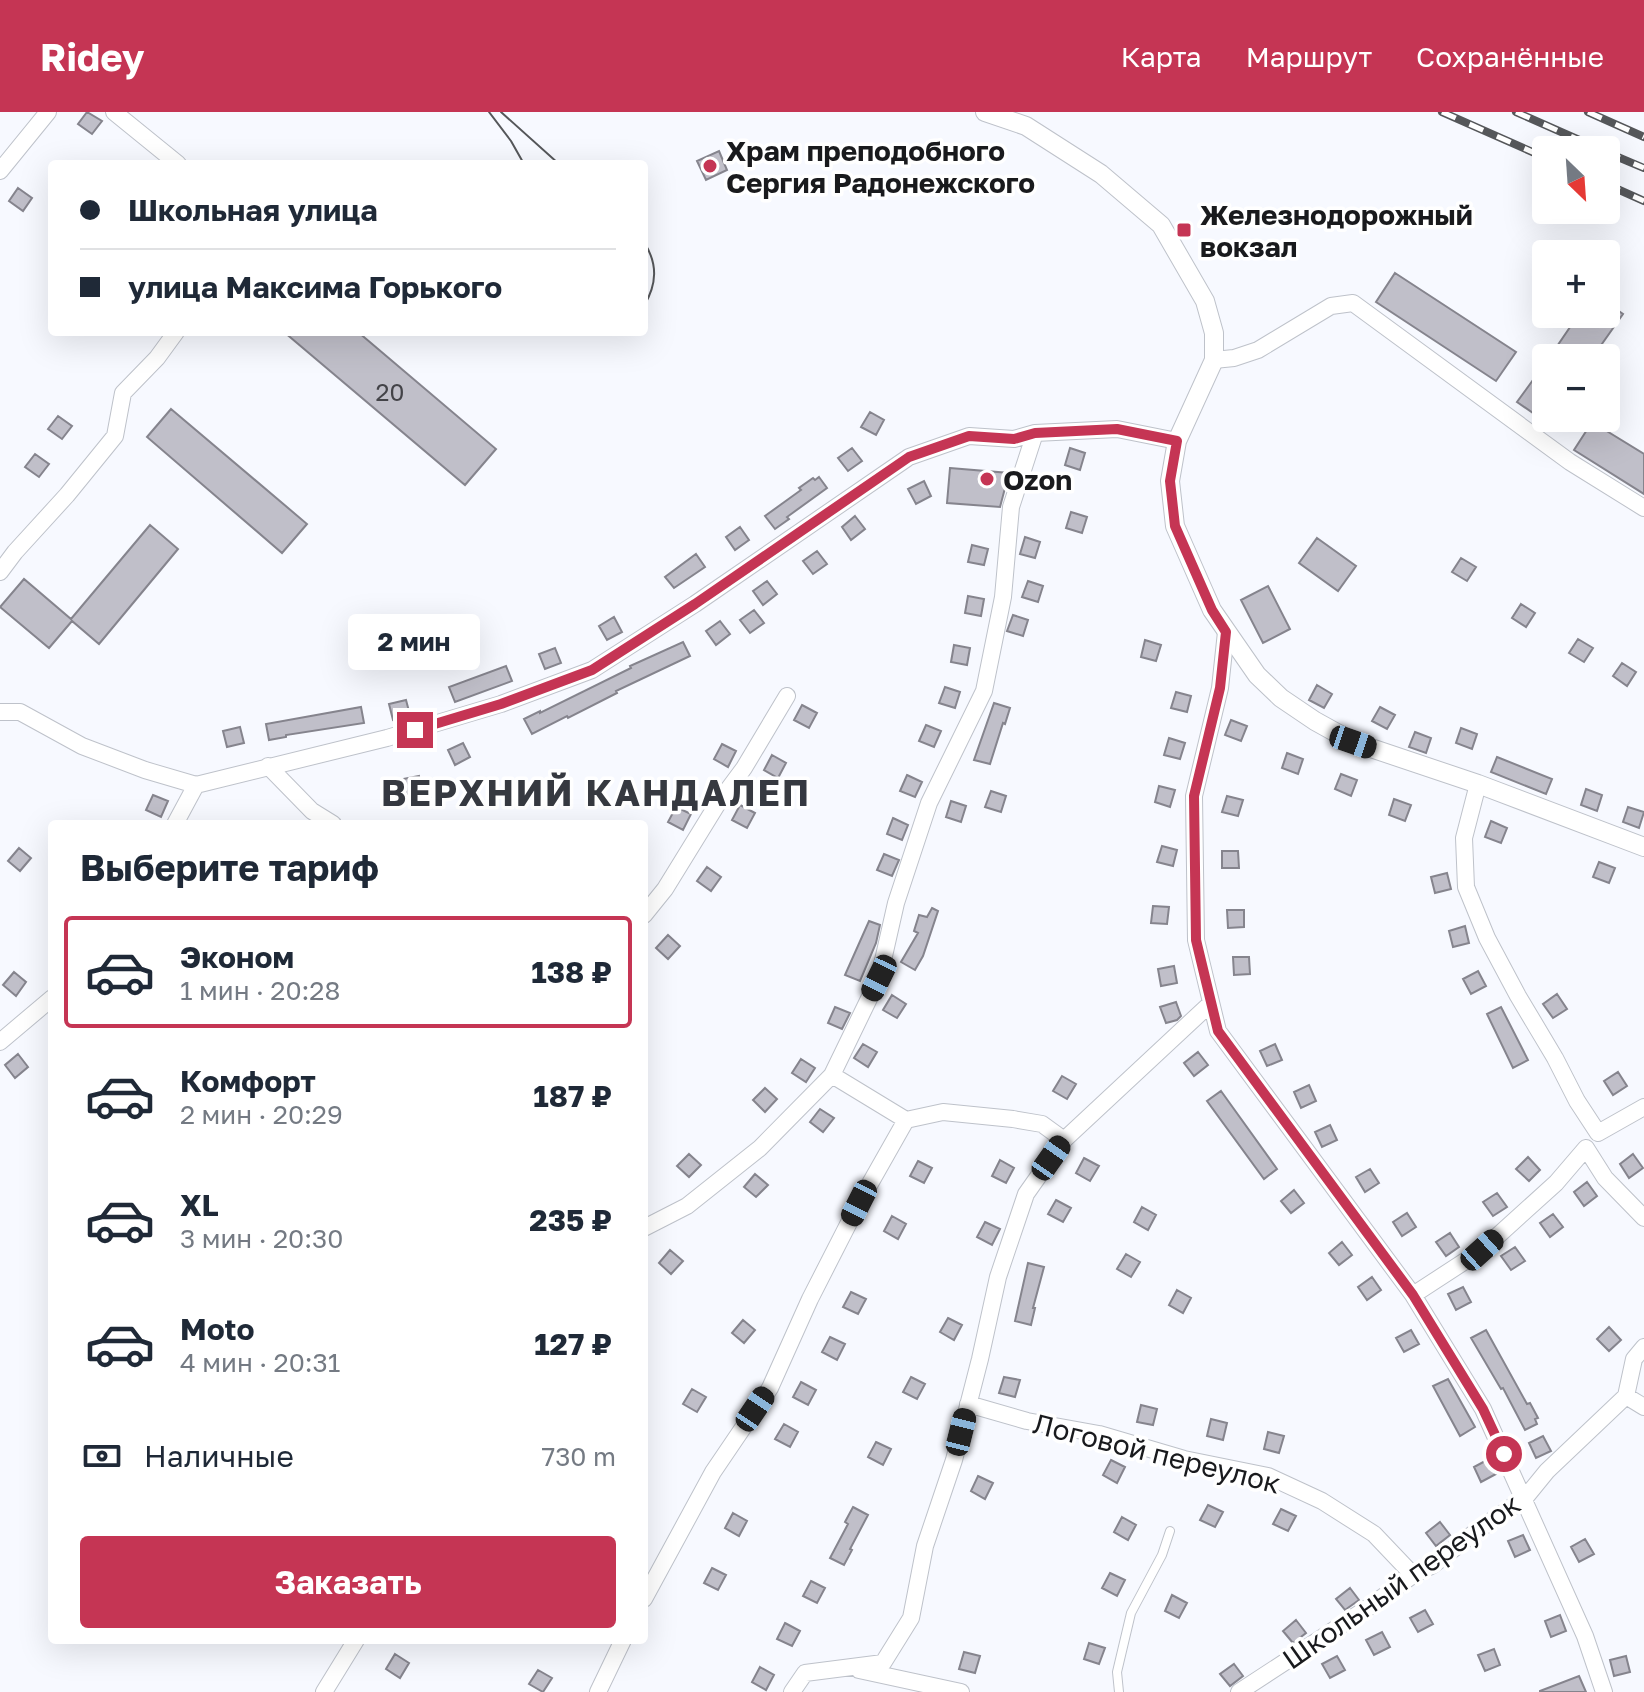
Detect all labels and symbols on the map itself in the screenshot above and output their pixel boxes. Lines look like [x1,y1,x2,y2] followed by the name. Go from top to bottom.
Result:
[726,134,1035,199] place label: Храм преподобного Сергия Радонежского
[1532,136,1620,224] north arrow
[701,157,719,175] marker: Храм преподобного Сергия Радонежского
[1200,198,1473,263] place label: Железнодорожный вокзал
[1175,221,1193,239] marker: Железнодорожный вокзал
[376,377,404,406] house number: 20
[1003,463,1072,496] place label: Ozon
[978,470,996,488] marker: Ozon
[349,614,481,670] callout: 2 мин
[397,712,433,748] route end
[1326,723,1380,761] car
[381,771,811,814] district label: ВЕРХНИЙ КАНДАЛЕП
[858,951,900,1005] car
[1027,1131,1075,1185] car
[837,1176,881,1230] car
[1456,1225,1508,1275] car
[732,1382,778,1436] car
[944,1406,978,1458] car
[1030,1406,1284,1500] street label: Логовой переулок
[1486,1436,1522,1472] route start
[1276,1487,1526,1675] street label: Школьный переулок

